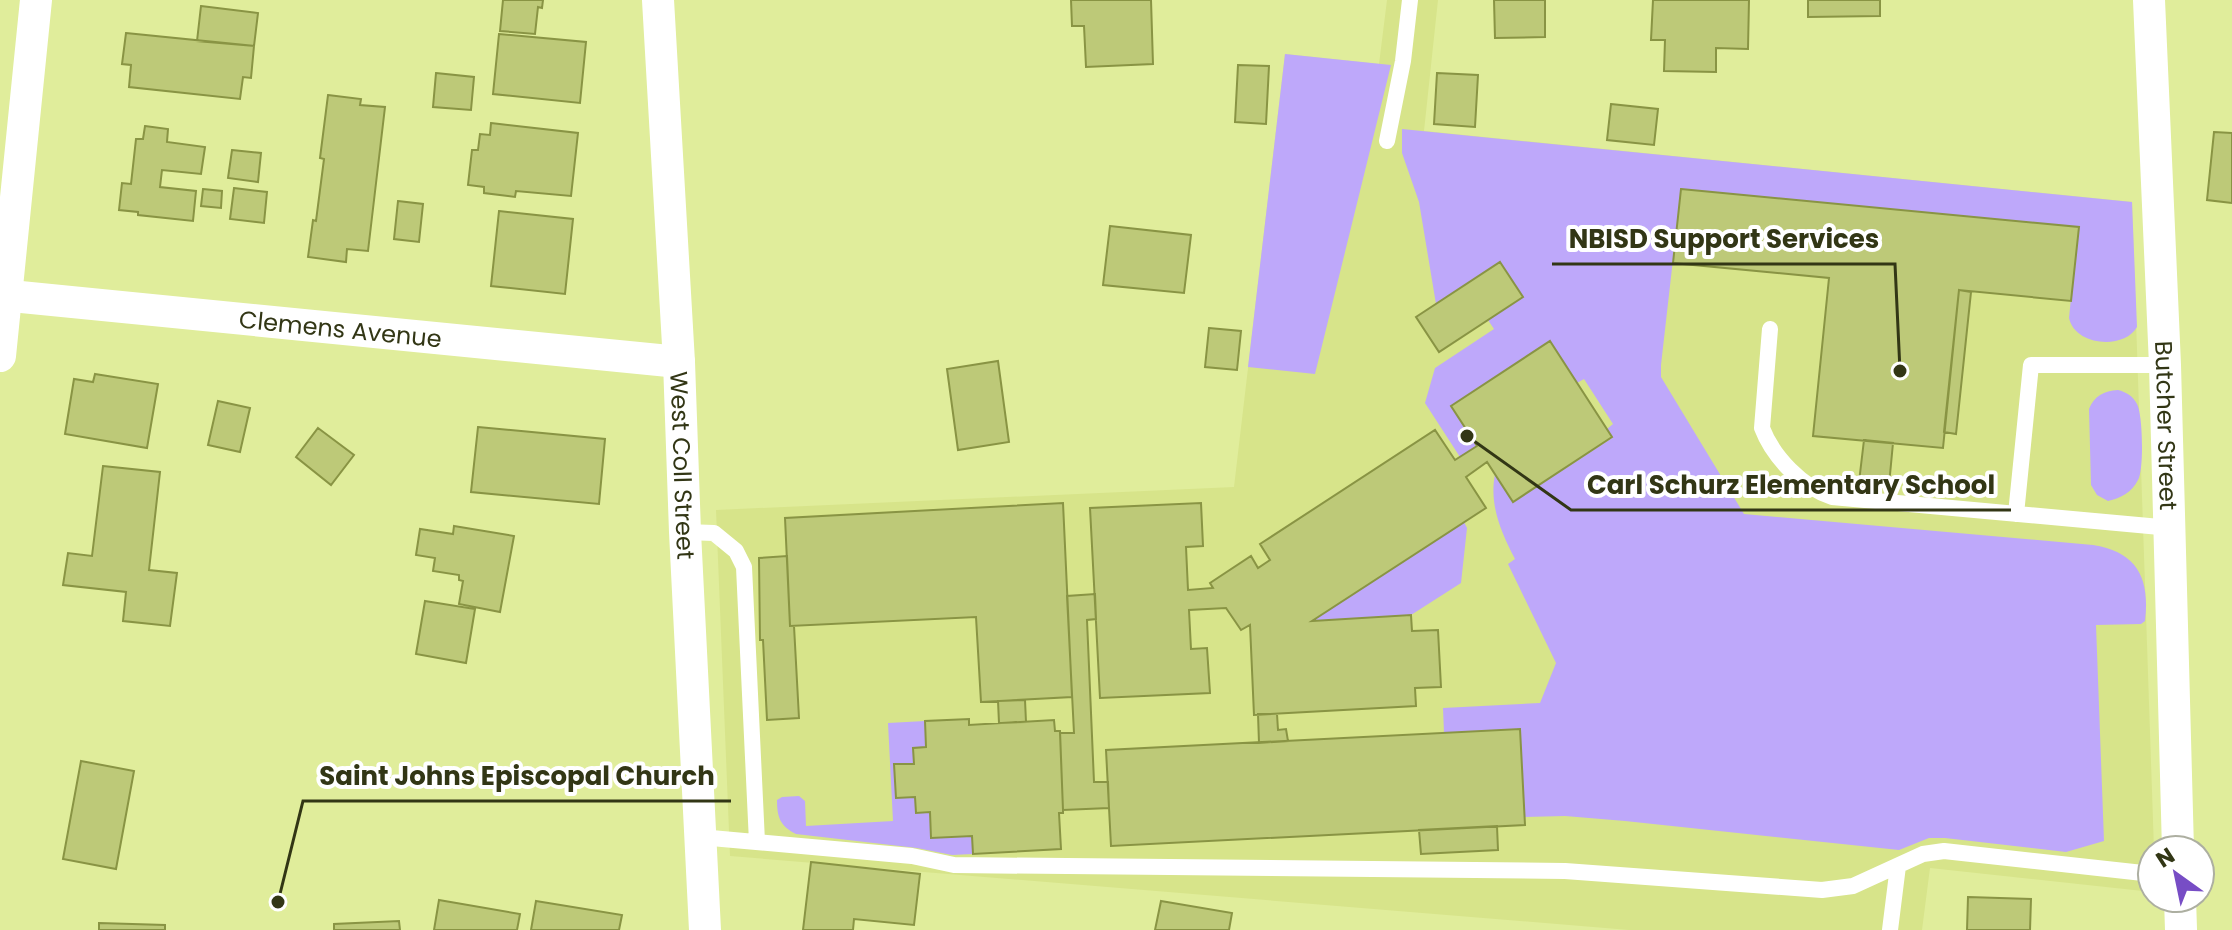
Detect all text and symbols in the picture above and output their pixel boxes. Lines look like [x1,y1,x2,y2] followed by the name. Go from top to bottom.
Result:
[1552,214,1895,264] callout: NBISD Support Services
[1569,221,1879,257] text: NBISD Support Services
[237,302,443,355] street label: Clemens Avenue
[2147,340,2185,511] street label: Butcher Street
[663,371,703,560] street label: West Coll Street
[1571,460,2011,510] callout: Carl Schurz Elementary School
[1587,467,1995,503] text: Carl Schurz Elementary School
[303,751,731,801] callout: Saint Johns Episcopal Church
[319,758,715,794] text: Saint Johns Episcopal Church
[2136,834,2216,914] north arrow
[2150,840,2181,875] text: N

